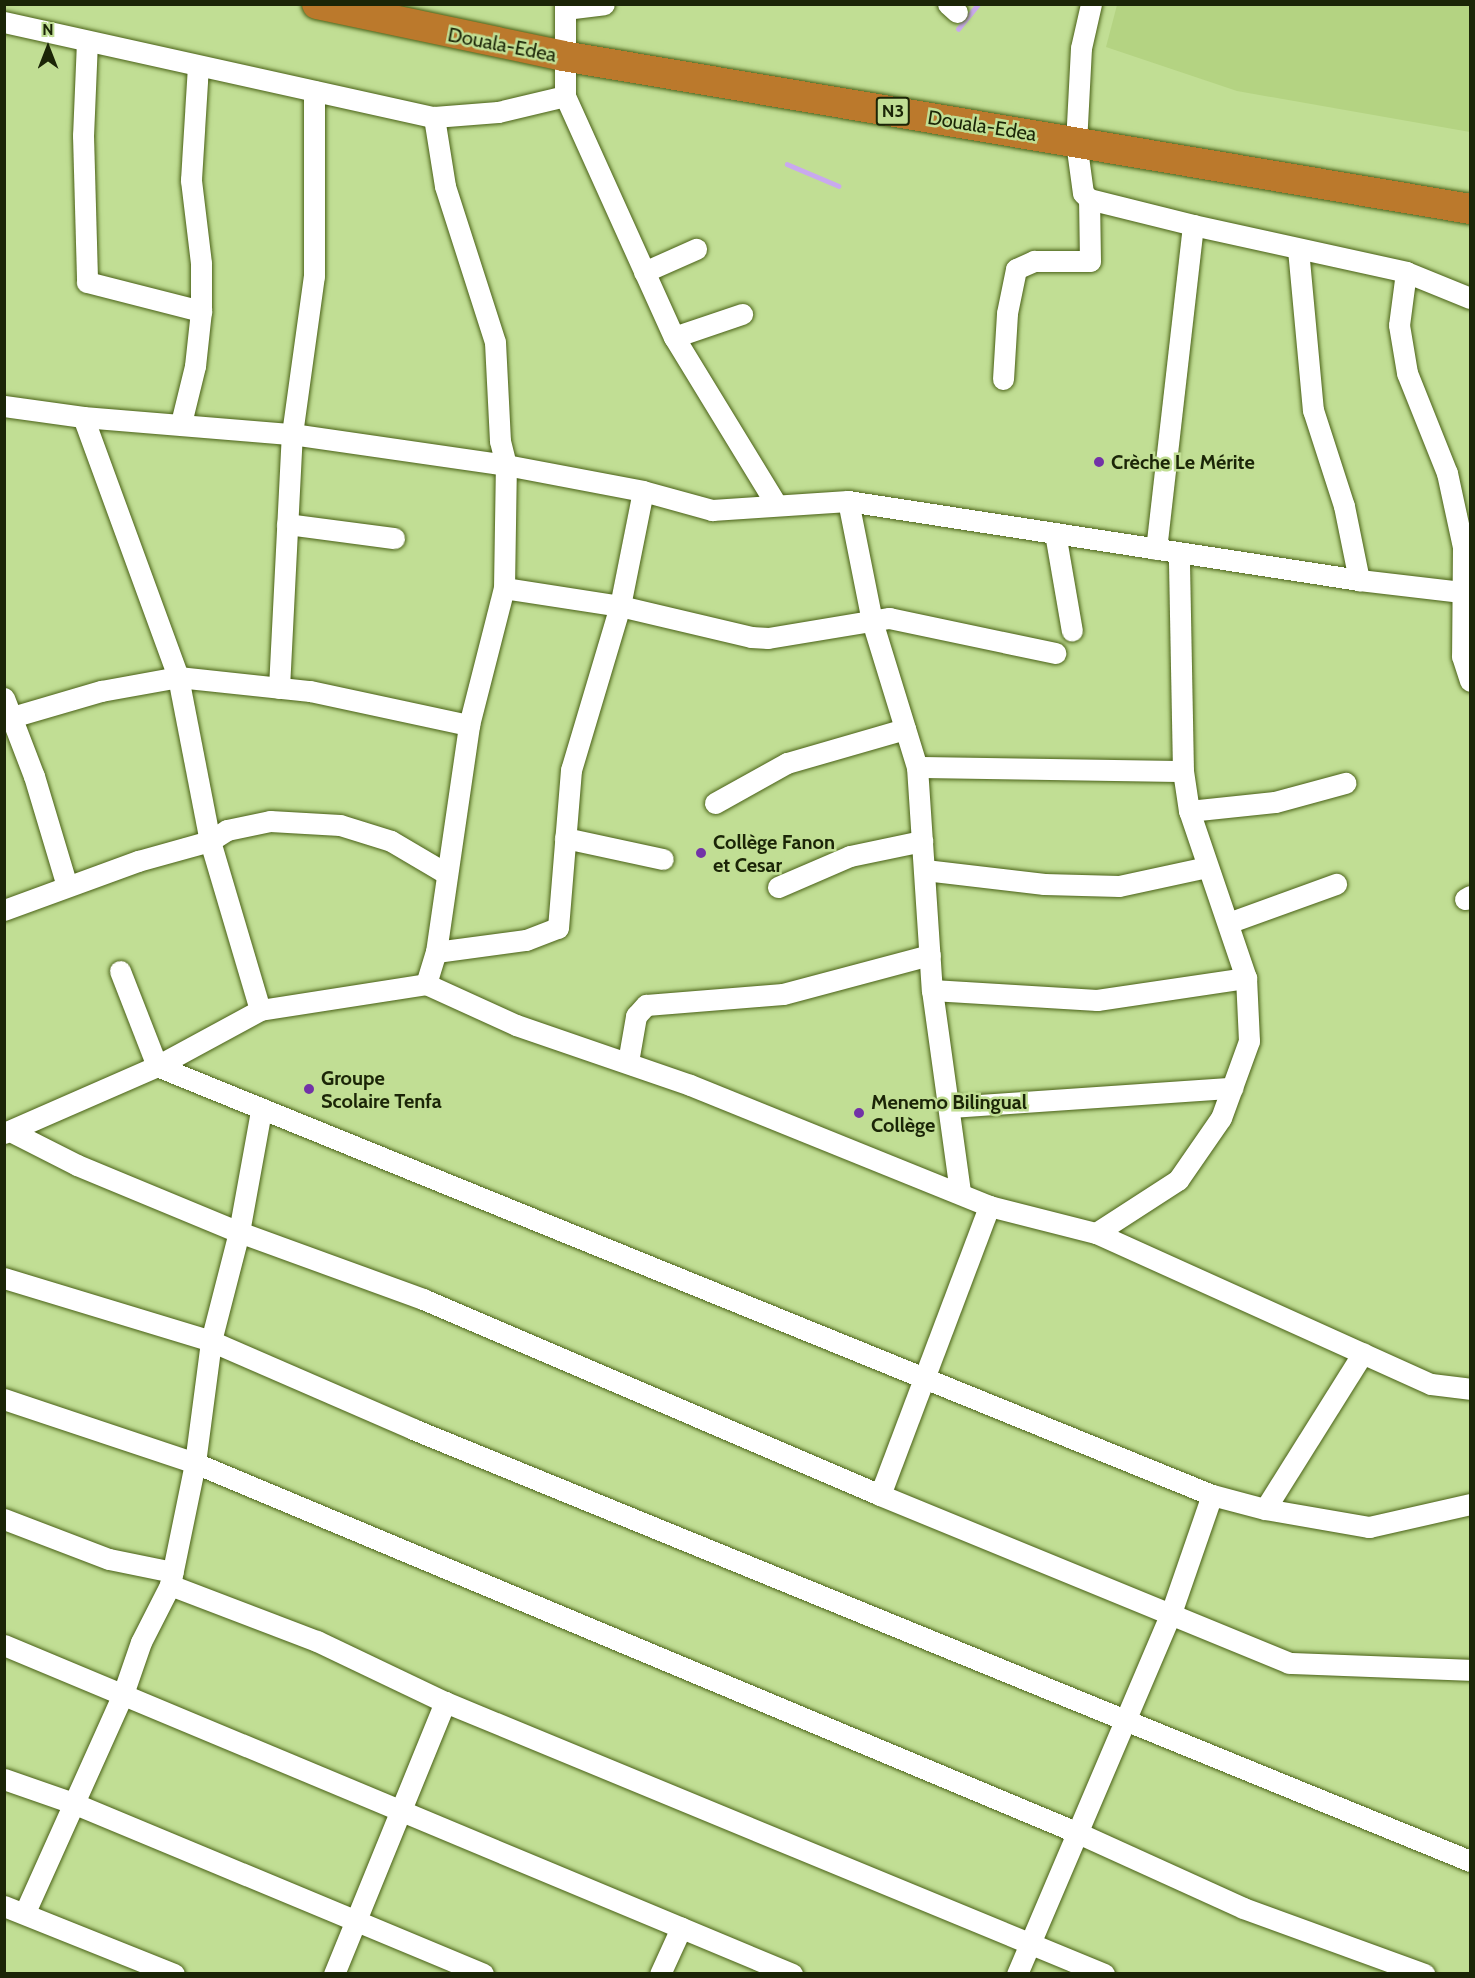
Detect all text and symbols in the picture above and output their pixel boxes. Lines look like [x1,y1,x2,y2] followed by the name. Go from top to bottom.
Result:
[18,18,78,78] north arrow
[42,20,54,39] text: N
[446,23,558,67] street label: Douala-Edea
[875,96,911,126] road number: N3
[926,106,1038,146] street label: Douala-Edea
[1111,450,1255,474] place label: Crèche Le Mérite
[1092,455,1106,469] marker: Crèche Le Mérite
[713,830,835,877] place label: Collège Fanon et Cesar
[694,846,708,860] marker: Collège Fanon et Cesar
[321,1066,442,1113] place label: Groupe Scolaire Tenfa
[302,1082,316,1096] marker: Groupe Scolaire Tenfa
[871,1090,1027,1137] place label: Menemo Bilingual Collège
[852,1106,866,1120] marker: Menemo Bilingual Collège

